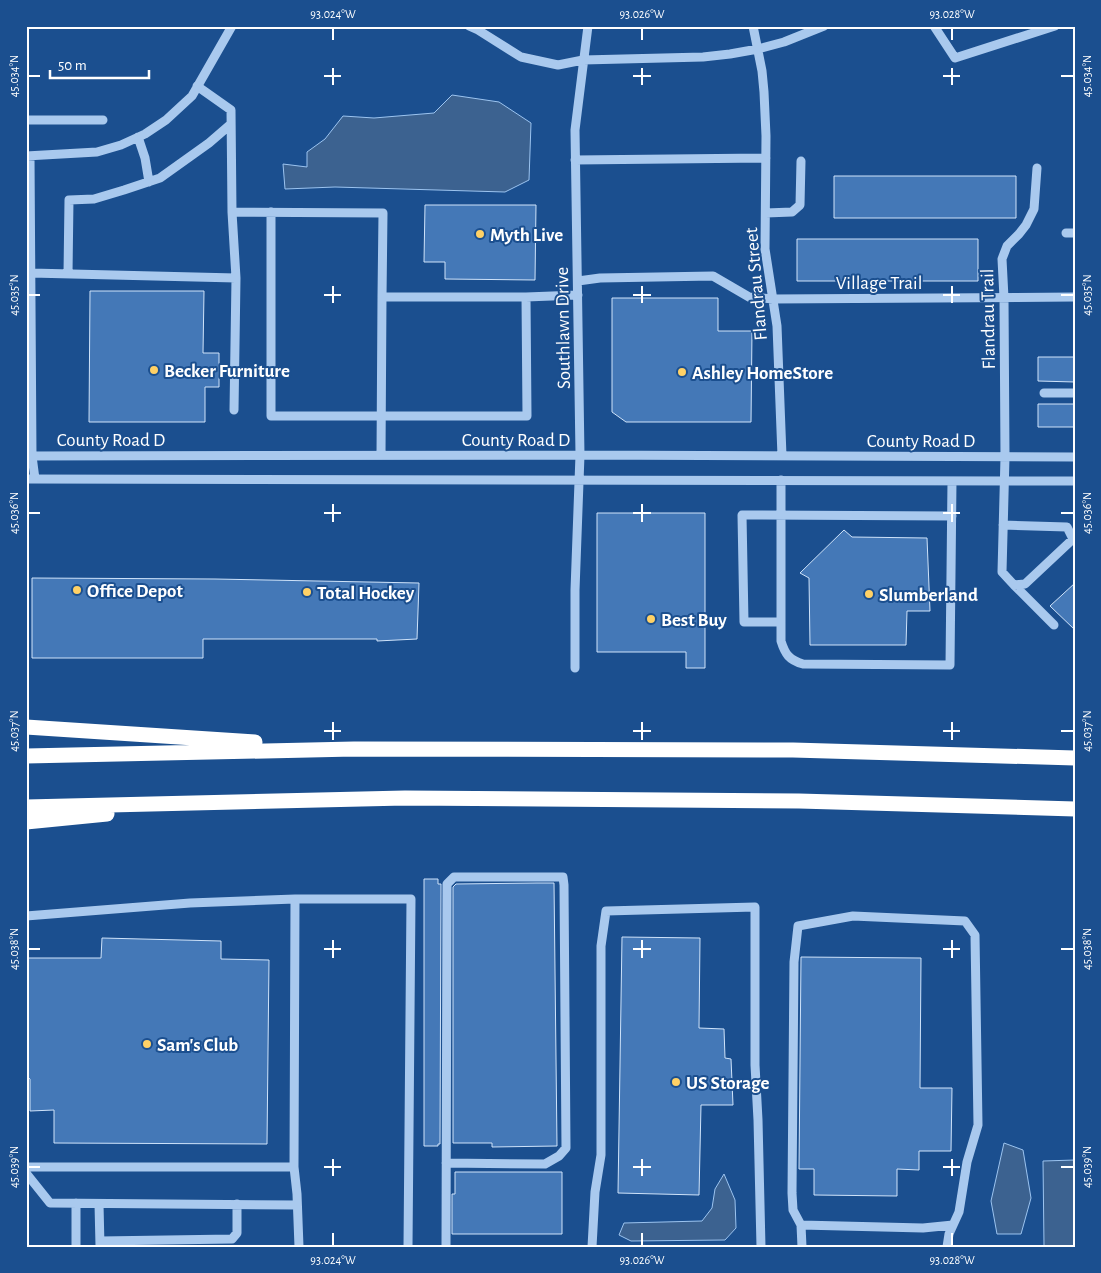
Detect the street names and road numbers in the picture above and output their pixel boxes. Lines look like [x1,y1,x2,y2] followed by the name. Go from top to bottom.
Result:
[742,227,771,341] street label: Flandrau Street
[553,267,574,389] street label: Southlawn Drive
[978,268,999,370] street label: Flandrau Trail
[836,274,922,293] street label: Village Trail
[57,431,165,450] street label: County Road D
[462,431,570,450] street label: County Road D
[867,432,975,451] street label: County Road D

